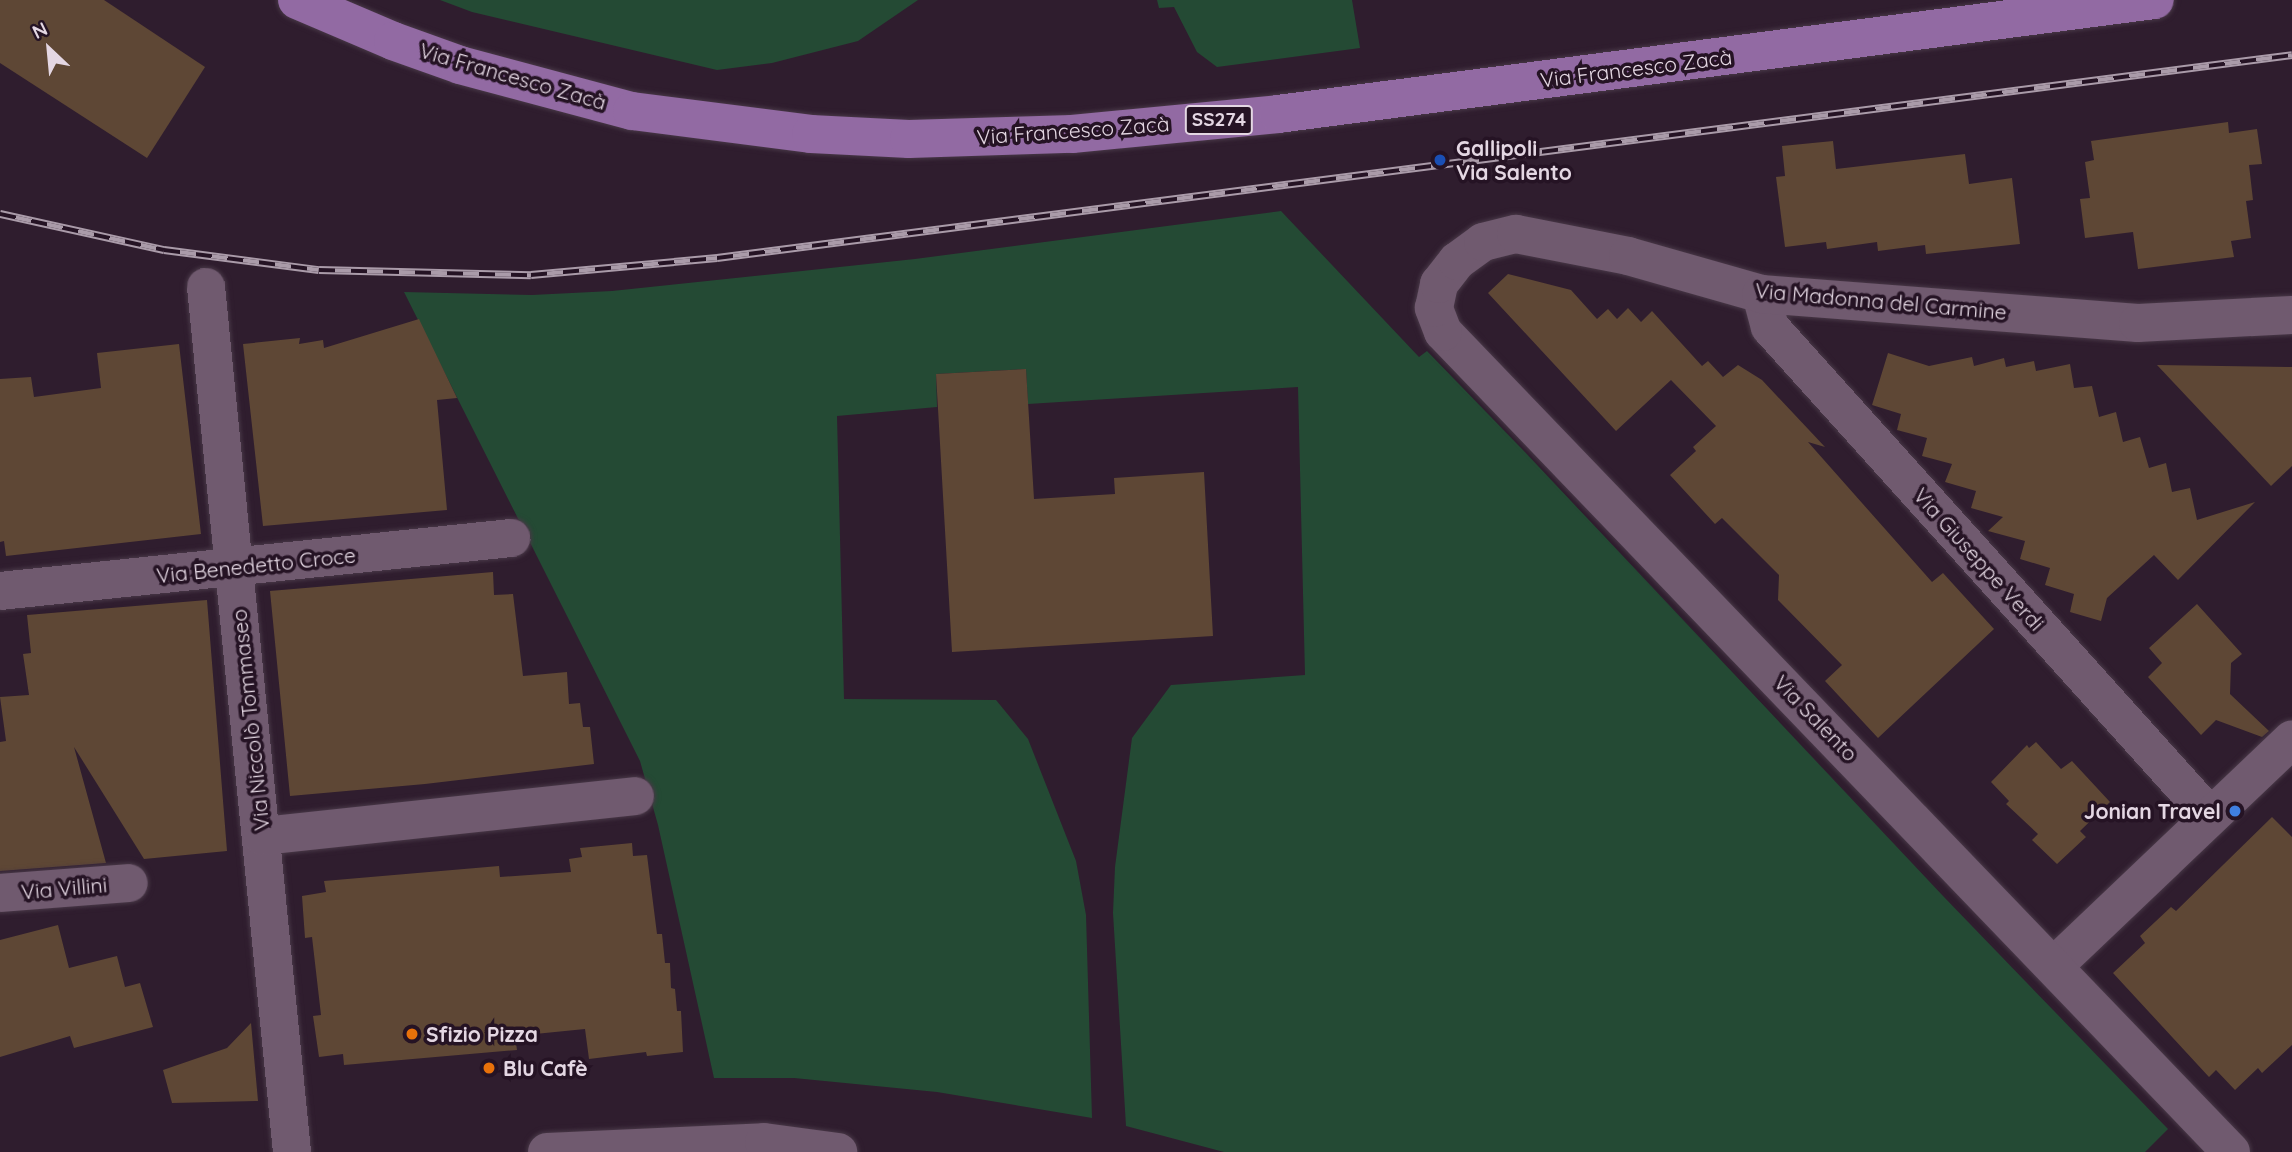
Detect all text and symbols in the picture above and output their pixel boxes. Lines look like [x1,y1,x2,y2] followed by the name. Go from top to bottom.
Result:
[14,14,84,84] north arrow
[28,16,51,44] text: N
[417,37,609,115] street label: Via Francesco Zacà
[1539,44,1733,92] street label: Via Francesco Zacà
[1184,104,1254,136] road number: SS274
[976,111,1170,149] street label: Via Francesco Zacà
[1456,135,1572,185] place label: Gallipoli Via Salento
[1430,150,1450,170] marker: Gallipoli Via Salento
[1754,277,2008,325] street label: Via Madonna del Carmine
[1908,483,2050,635] street label: Via Giuseppe Verdi
[155,542,357,588] street label: Via Benedetto Croce
[226,608,274,832] street label: Via Niccolò Tommaseo
[1769,670,1863,766] street label: Via Salento
[2084,798,2221,824] place label: Jonian Travel
[2227,803,2243,819] marker: Jonian Travel
[20,872,108,904] street label: Via Villini
[426,1021,538,1047] place label: Sfizio Pizza
[404,1026,420,1042] marker: Sfizio Pizza
[503,1055,588,1081] place label: Blu Cafè
[481,1060,497,1076] marker: Blu Cafè

